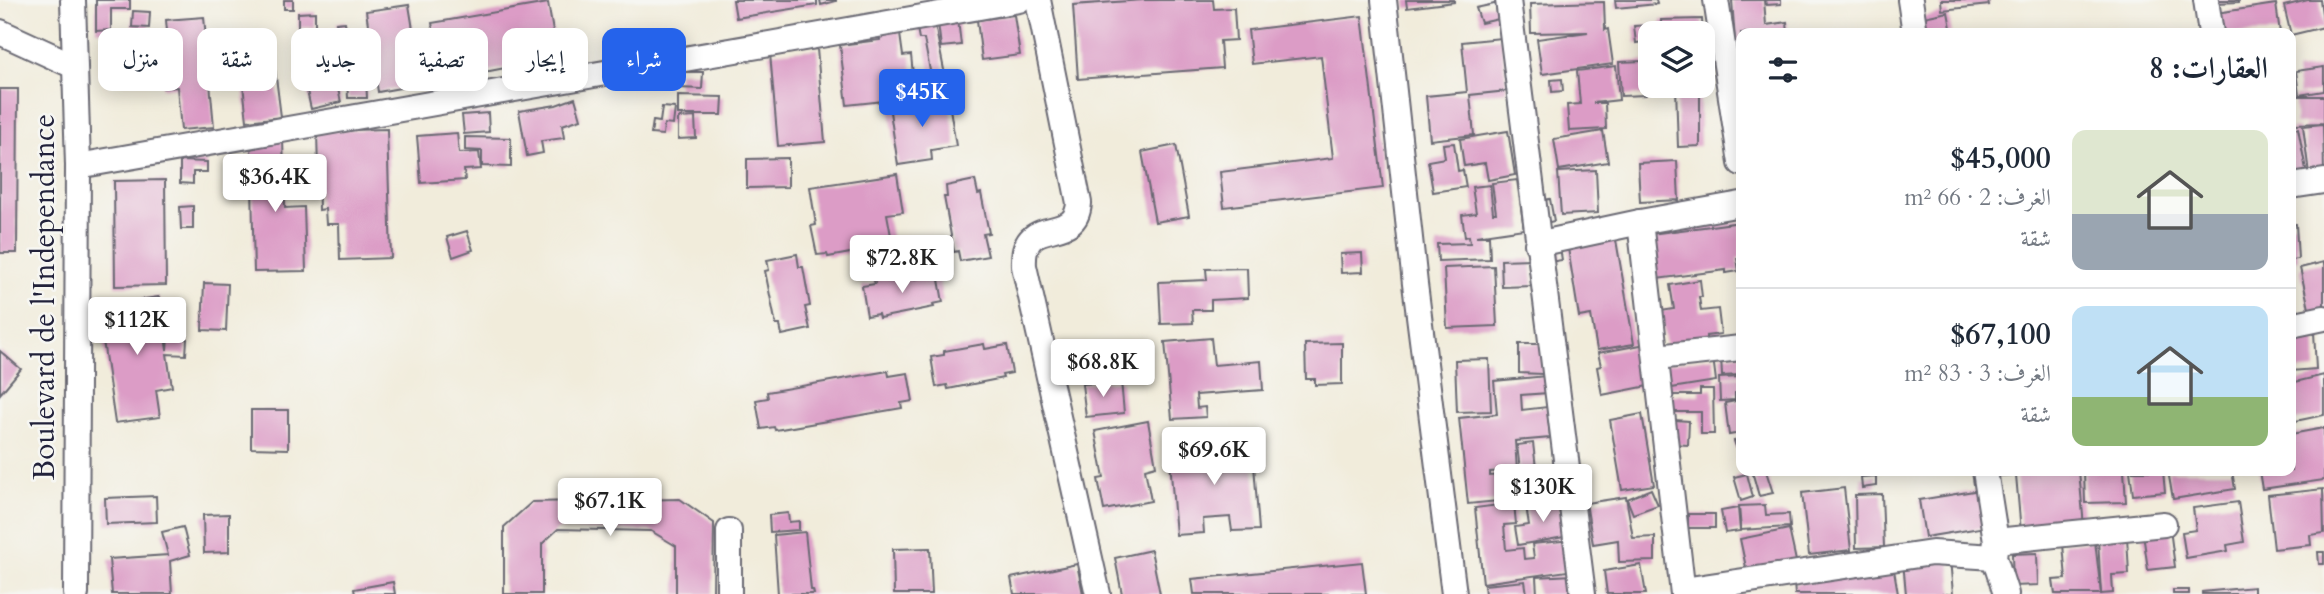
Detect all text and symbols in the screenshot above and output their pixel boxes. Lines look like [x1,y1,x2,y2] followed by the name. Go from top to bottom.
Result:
[1638,21,1715,98] map controls
[1638,21,1715,98] button: layers
[98,28,183,91] chip: منزل
[197,28,277,91] chip: شقة
[291,28,381,91] chip: جديد
[395,28,488,91] chip: تصفية
[502,28,588,91] chip: إيجار
[602,28,686,91] chip: شراء
[2149,48,2268,89] text: العقارات: 8
[1764,51,1802,89] icon: filters
[881,69,963,129] pin: $45K
[895,76,949,107] text: $45K
[24,114,65,480] street label: Boulevard de l'Independance
[1950,138,2051,179] text: $45,000
[218,154,332,214] pin: $36.4K
[2128,158,2212,242] icon: home
[239,161,311,192] text: $36.4K
[1904,182,2051,213] text: الغرف: 2 · 66 m²
[2021,223,2051,254] text: شقة
[845,236,959,295] pin: $72.8K
[866,242,938,273] text: $72.8K
[88,298,186,357] pin: $112K
[104,304,170,335] text: $112K
[1950,314,2051,355] text: $67,100
[2128,334,2212,418] icon: home
[1046,340,1160,399] pin: $68.8K
[1067,346,1139,377] text: $68.8K
[1904,358,2051,389] text: الغرف: 3 · 83 m²
[2021,399,2051,430] text: شقة
[1157,428,1271,487] pin: $69.6K
[1178,434,1250,465] text: $69.6K
[1494,464,1592,524] pin: $130K
[1510,471,1576,502] text: $130K
[553,478,667,538] pin: $67.1K
[574,485,646,516] text: $67.1K

